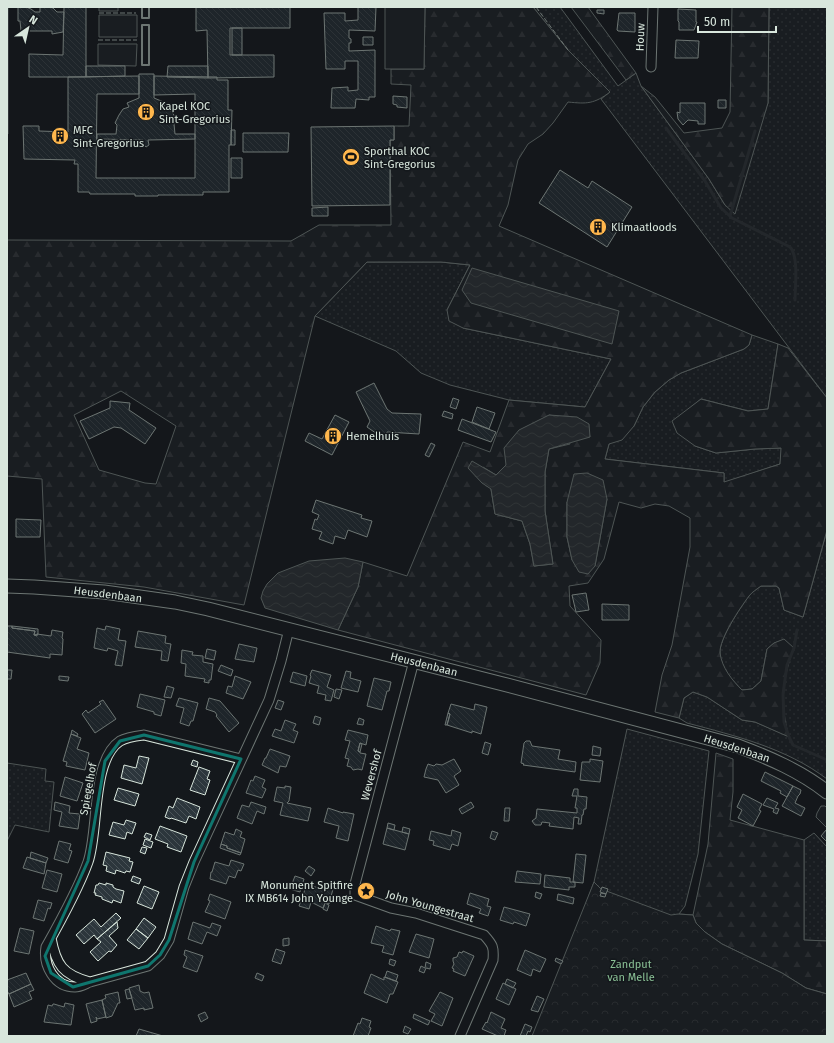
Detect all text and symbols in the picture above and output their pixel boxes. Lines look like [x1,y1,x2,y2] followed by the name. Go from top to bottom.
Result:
[8,8,48,48] north arrow
[698,8,776,34] scale bar
[27,13,40,28] text: N
[704,15,730,29] text: 50 m
[634,23,647,51] street label: Houw
[159,100,230,126] place label: Kapel KOC Sint-Gregorius
[136,102,156,122] building icon: Kapel KOC Sint-Gregorius
[73,124,144,150] place label: MFC Sint-Gregorius
[50,126,70,146] building icon: MFC Sint-Gregorius
[364,145,435,171] place label: Sporthal KOC Sint-Gregorius
[341,147,361,167] sports icon: Sporthal KOC Sint-Gregorius
[588,217,608,237] building icon: Klimaatloods
[611,221,677,234] place label: Klimaatloods
[323,426,343,446] building icon: Hemelhuis
[346,430,399,443] place label: Hemelhuis
[73,584,143,605] street label: Heusdenbaan
[389,650,459,679] street label: Heusdenbaan
[702,732,772,765] street label: Heusdenbaan
[358,747,385,802] street label: Wevershof
[77,761,100,816] street label: Spiegelhof
[245,879,353,905] place label: Monument Spitfire IX MB614 John Younge
[356,881,376,901] place icon: Monument Spitfire IX MB614 John Younge
[384,888,475,925] street label: John Youngestraat
[607,958,655,984] park label: Zandput van Melle

